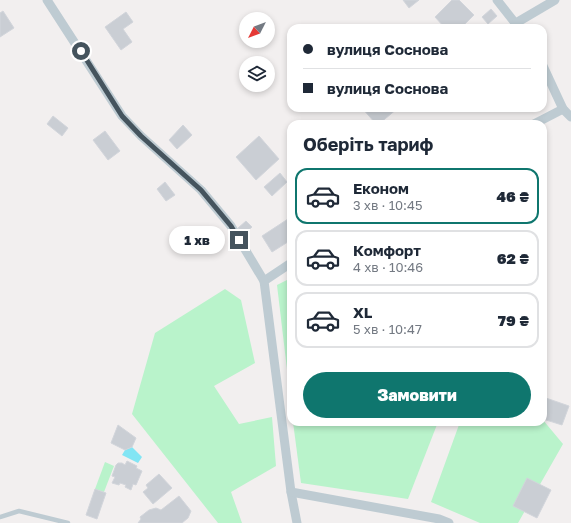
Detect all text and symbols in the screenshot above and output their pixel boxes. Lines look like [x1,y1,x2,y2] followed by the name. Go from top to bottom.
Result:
[239,12,275,48] north arrow
[239,12,275,92] map controls
[327,40,448,58] text: вулиця Соснова
[72,42,90,60] route start
[239,56,275,92] button: layers
[327,79,448,97] text: вулиця Соснова
[303,133,433,155] text: Оберіть тариф
[305,178,341,214] icon: car
[353,179,409,197] text: Економ
[497,187,529,205] text: 46 ₴
[353,197,423,213] text: 3 хв · 10:45
[169,226,225,254] callout: 1 хв
[230,231,248,249] route end
[184,232,210,248] text: 1 хв
[305,240,341,276] icon: car
[353,241,421,259] text: Комфорт
[497,249,529,267] text: 62 ₴
[353,259,423,275] text: 4 хв · 10:46
[305,302,341,338] icon: car
[353,303,372,321] text: XL
[498,311,529,329] text: 79 ₴
[353,321,422,337] text: 5 хв · 10:47
[303,372,531,418] button: Замовити

